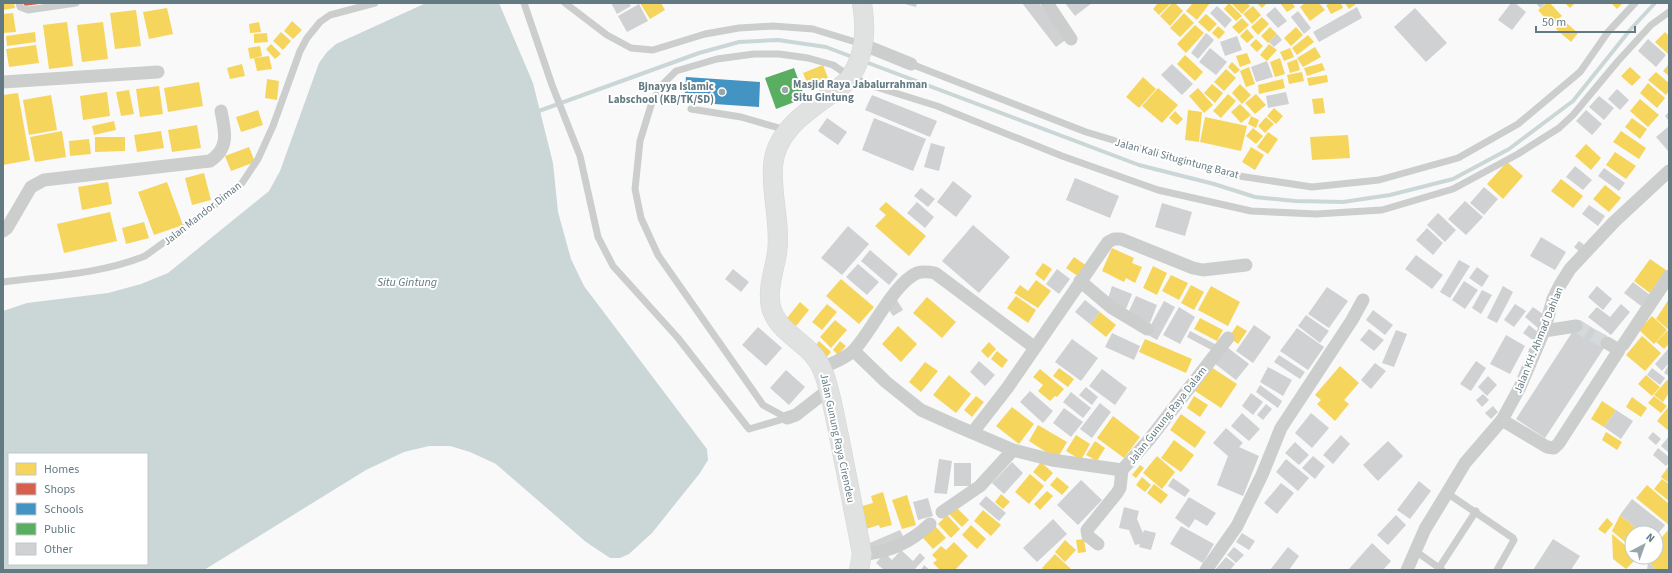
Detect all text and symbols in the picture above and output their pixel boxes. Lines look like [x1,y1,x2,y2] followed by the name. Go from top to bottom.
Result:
[1536,8,1635,34] scale bar
[1542,14,1566,31] text: 50 m
[793,77,927,105] place label: Masjid Raya Jabalurrahman Situ Gintung
[608,79,714,107] place label: Bjnayya Islamic Labschool (KB/TK/SD)
[780,85,790,95] marker: Masjid Raya Jabalurrahman Situ Gintung
[717,87,727,97] marker: Bjnayya Islamic Labschool (KB/TK/SD)
[1113,135,1241,182] street label: Jalan Kali Situgintung Barat
[160,178,244,249] street label: Jalan Mandor Diman
[377,274,437,291] water label: Situ Gintung
[1510,285,1567,396] street label: Jalan KH. Ahmad Dahlan
[1125,363,1210,467] street label: Jalan Gunung Raya Dalam
[816,372,859,504] street label: Jalan Gunung Raya Cirendeu
[8,453,148,565] legend
[44,461,79,478] text: Homes
[44,481,75,498] text: Shops
[44,501,84,518] text: Schools
[44,521,76,538] text: Public
[1624,525,1664,565] north arrow
[1643,530,1658,546] text: N
[44,541,74,558] text: Other

